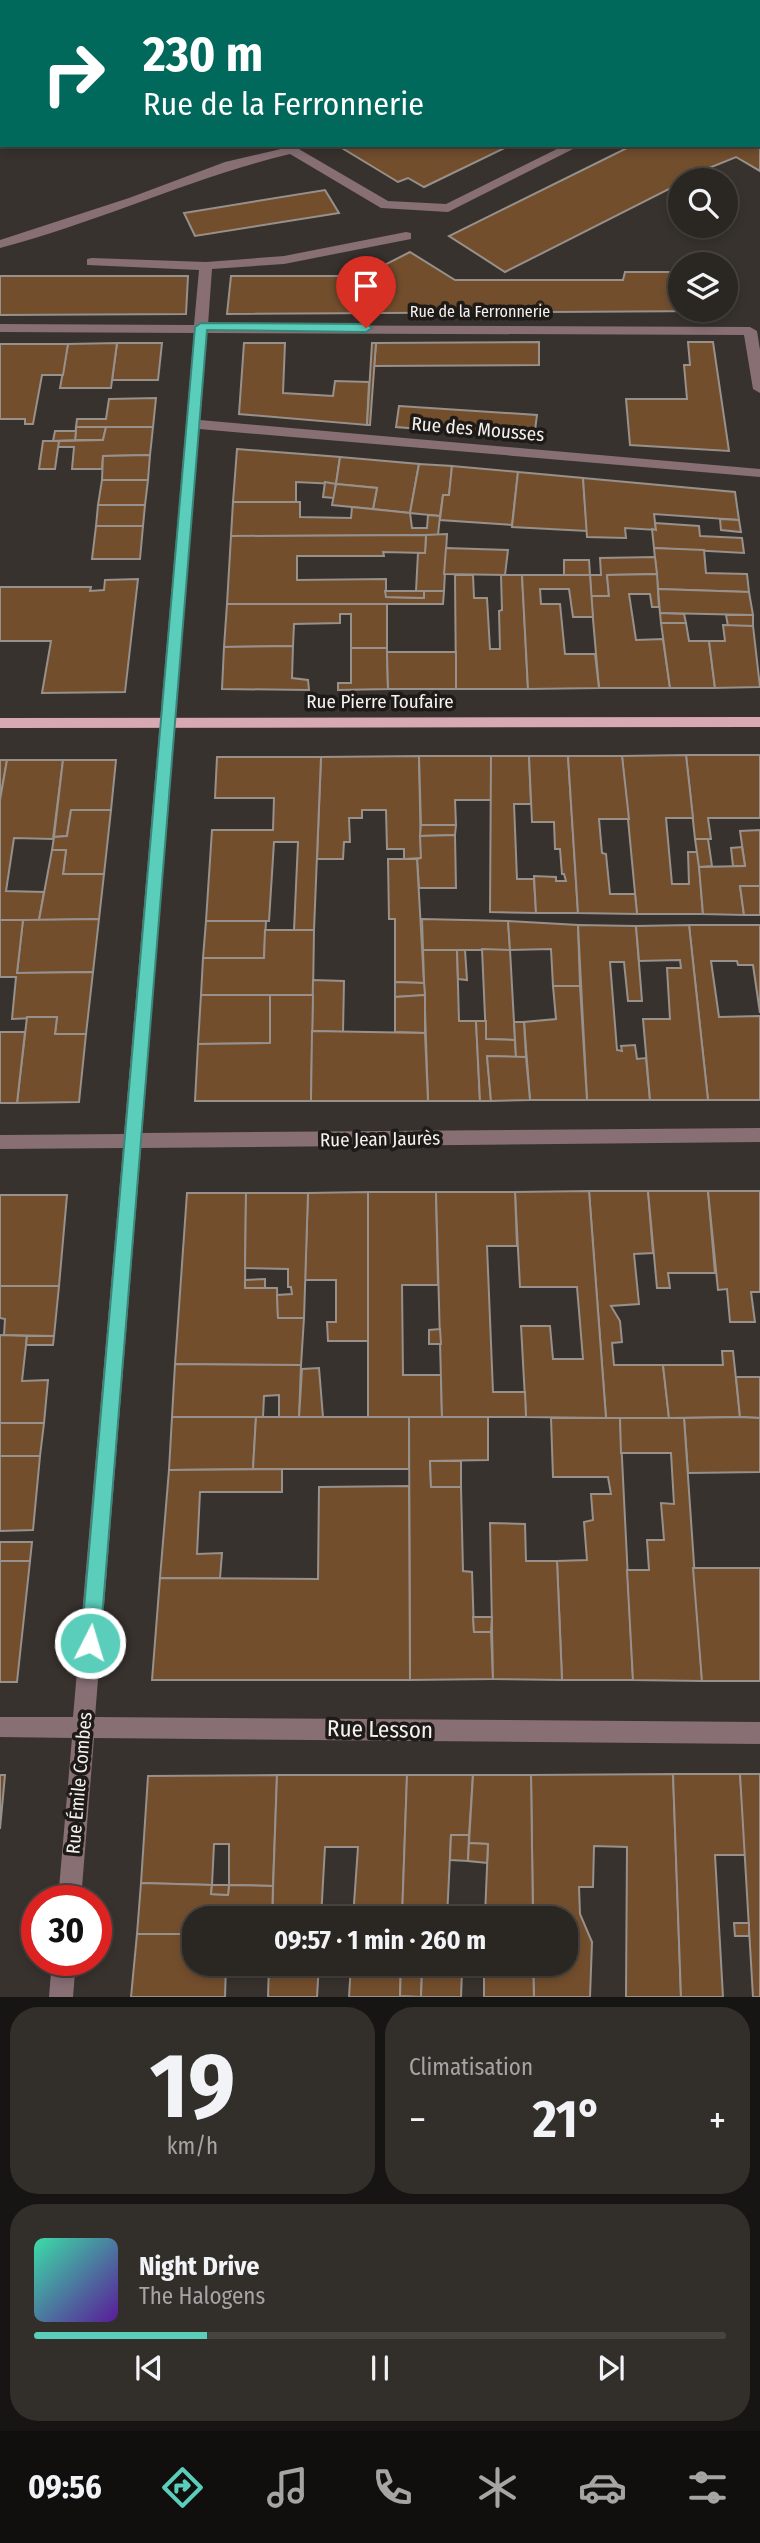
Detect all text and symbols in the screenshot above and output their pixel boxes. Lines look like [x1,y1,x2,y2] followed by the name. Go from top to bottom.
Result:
[143,25,263,84] text: 230 m
[28,28,119,119] icon: right
[143,85,424,123] text: Rue de la Ferronnerie
[668,168,738,322] map controls
[668,168,738,238] button: search
[668,252,738,322] button: layers
[336,256,396,328] pin
[347,267,385,305] icon: arrive
[410,302,550,321] street label: Rue de la Ferronnerie
[411,412,545,446] street label: Rue des Mousses
[306,690,454,713] street label: Rue Pierre Toufaire
[320,1126,440,1152] street label: Rue Jean Jaurès
[53,1606,127,1680] position arrow
[61,1711,97,1855] street label: Rue Émile Combes
[327,1714,433,1744] street label: Rue Lesson
[21,1885,112,1976] speed limit sign: 30
[274,1925,486,1956] text: 09:57 · 1 min · 260 m
[150,2032,235,2141] text: 19
[409,2053,533,2081] text: Climatisation
[533,2088,602,2151] text: 21°
[409,2097,426,2143] text: −
[709,2097,726,2143] text: +
[167,2132,218,2160] text: km/h
[139,2251,259,2282] text: Night Drive
[139,2282,265,2310] text: The Halogens
[130,2349,168,2387] icon: previous
[361,2349,399,2387] icon: pause
[592,2349,630,2387] icon: next
[158,2463,207,2512] icon: directions
[263,2463,312,2512] icon: music
[368,2463,417,2512] icon: phone
[473,2463,522,2512] icon: climate
[578,2463,627,2512] icon: car
[683,2463,732,2512] icon: filters
[28,2468,102,2506] text: 09:56

